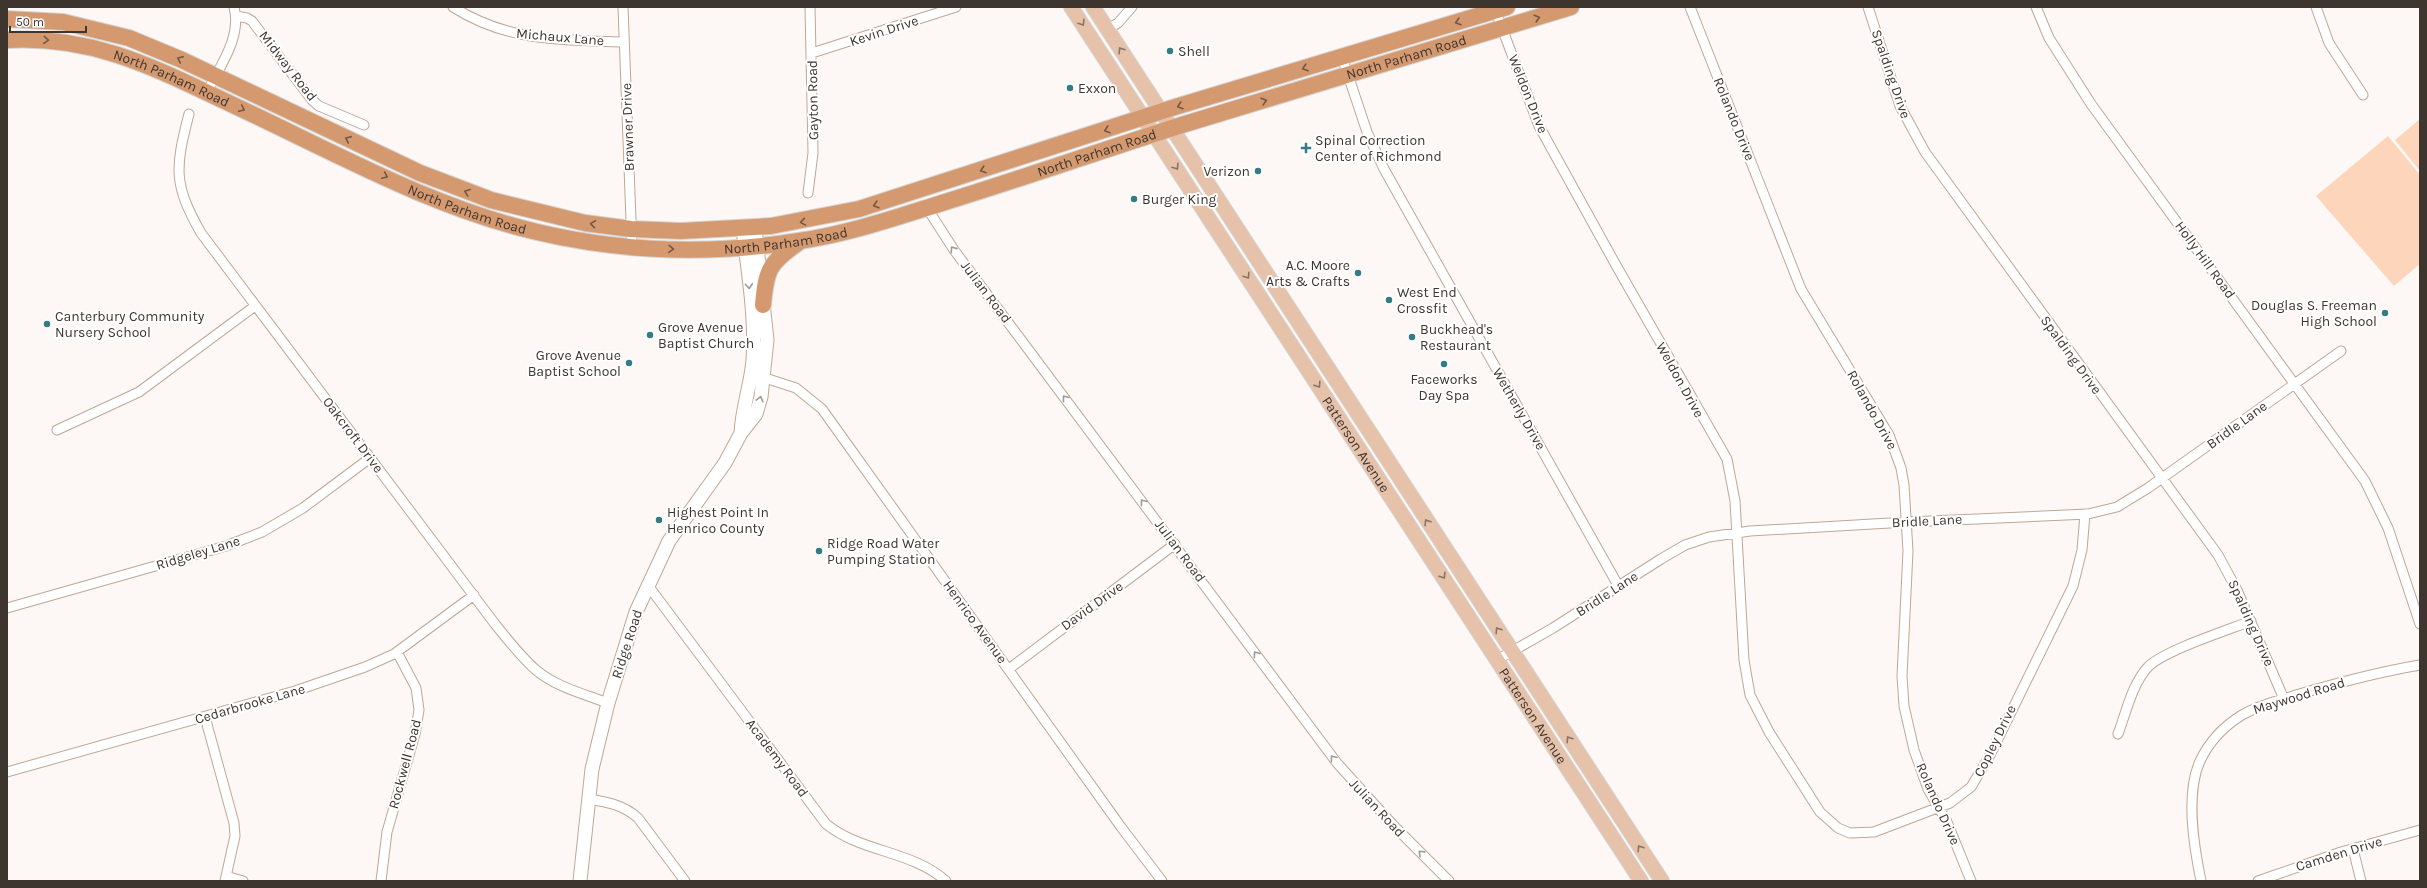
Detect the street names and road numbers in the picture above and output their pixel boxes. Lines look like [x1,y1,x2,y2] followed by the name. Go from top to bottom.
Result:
[847,12,921,50] street label: Kevin Drive
[515,25,605,49] street label: Michaux Lane
[1868,27,1914,121] street label: Spalding Drive
[255,28,321,104] street label: Midway Road
[1344,31,1468,83] street label: North Parham Road
[112,46,232,111] street label: North Parham Road
[1504,52,1552,136] street label: Weldon Drive
[804,60,822,140] street label: Gayton Road
[1710,75,1758,163] street label: Rolando Drive
[618,83,638,171] street label: Brawner Drive
[1035,125,1159,180] street label: North Parham Road
[405,180,529,238] street label: North Parham Road
[2171,218,2239,302] street label: Holly Hill Road
[724,223,849,257] street label: North Parham Road
[957,257,1015,327] street label: Julian Road
[2037,312,2105,398] street label: Spalding Drive
[1652,339,1708,421] street label: Weldon Drive
[1489,365,1549,453] street label: Wetherly Drive
[1843,367,1901,453] street label: Rolando Drive
[1319,393,1394,495] street label: Patterson Avenue
[319,394,387,476] street label: Oakcroft Drive
[2203,397,2271,453] street label: Bridle Lane
[1891,511,1963,531] street label: Bridle Lane
[1151,516,1209,586] street label: Julian Road
[154,532,242,574] street label: Ridgeley Lane
[1573,568,1641,620] street label: Bridle Lane
[939,577,1011,667] street label: Henrico Avenue
[2224,577,2278,669] street label: Spalding Drive
[1058,578,1126,634] street label: David Drive
[608,607,646,681] street label: Ridge Road
[1496,664,1571,767] street label: Patterson Avenue
[2251,674,2347,718] street label: Maywood Road
[193,680,307,728] street label: Cedarbrooke Lane
[1970,702,2020,780] street label: Copley Drive
[742,715,812,801] street label: Academy Road
[385,717,425,811] street label: Rockwell Road
[1912,760,1964,848] street label: Rolando Drive
[1346,775,1408,841] street label: Julian Road
[2294,833,2384,875] street label: Camden Drive

